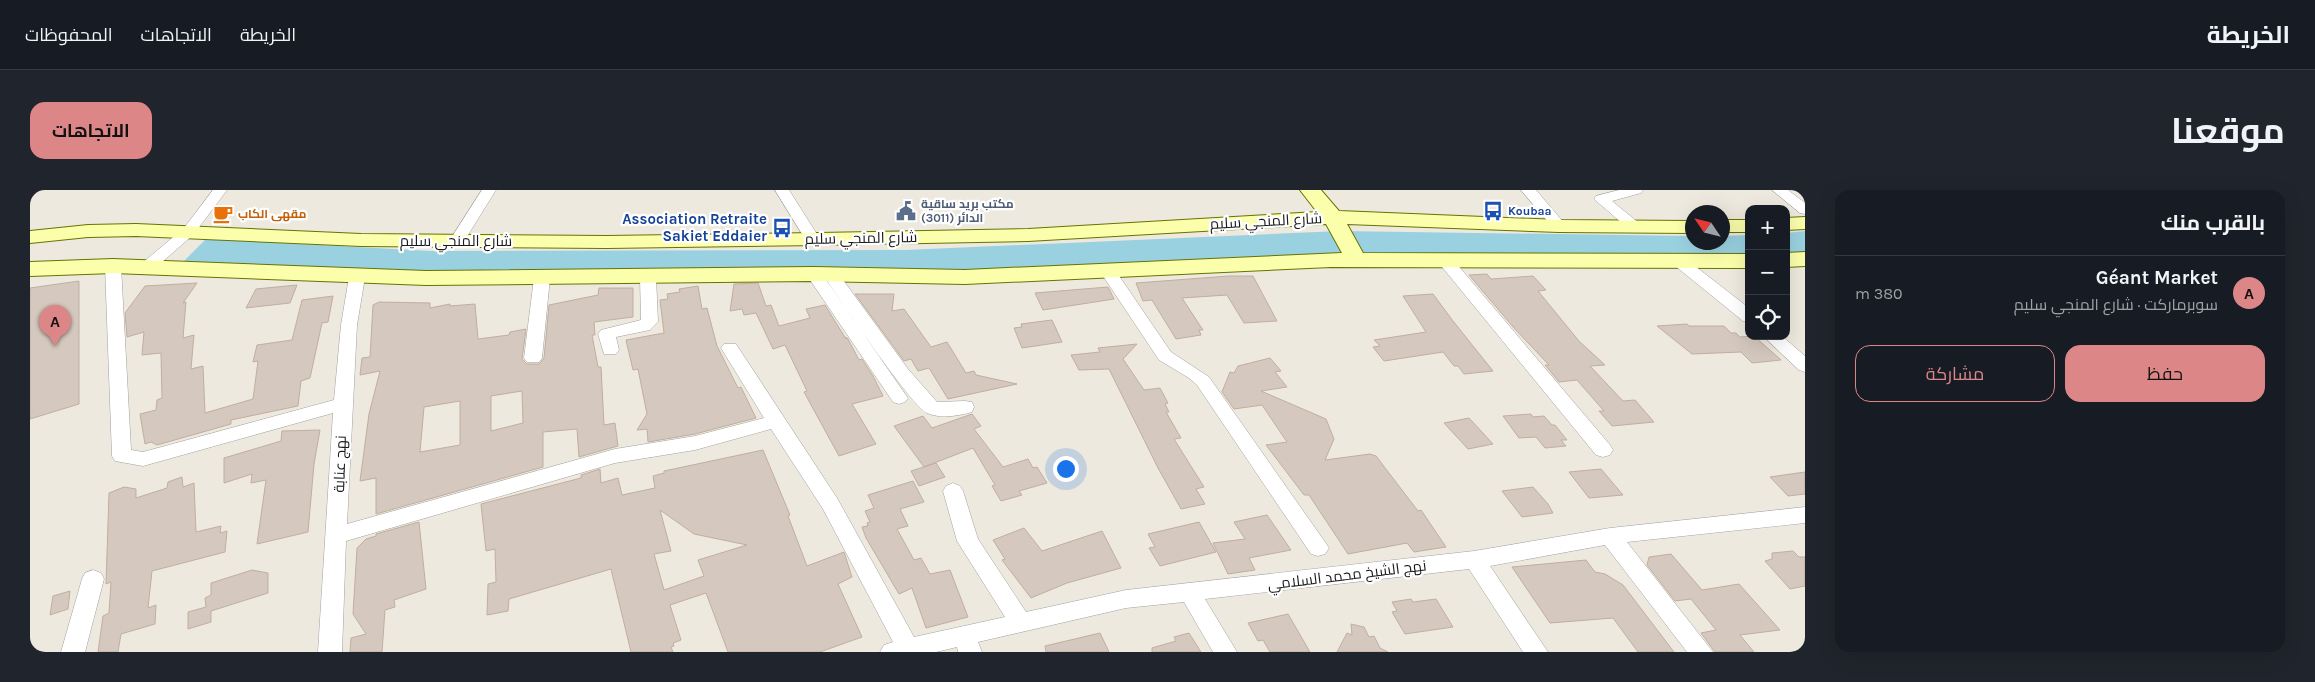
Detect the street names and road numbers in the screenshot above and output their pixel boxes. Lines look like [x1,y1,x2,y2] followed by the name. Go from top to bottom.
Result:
[1209,209,1323,236] street label: شارع المنجي سليم
[805,228,917,251] street label: شارع المنجي سليم
[400,232,512,253] street label: شارع المنجي سليم
[330,435,352,493] street label: نهج عنابة
[1267,556,1428,597] street label: نهج الشيخ محمد السلامي

